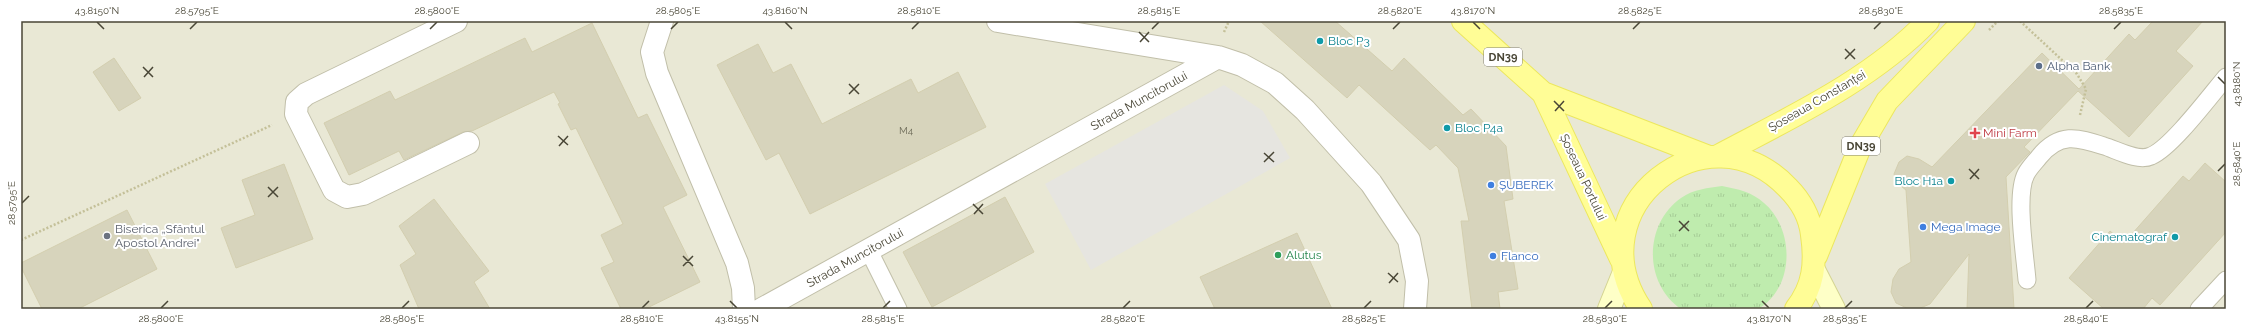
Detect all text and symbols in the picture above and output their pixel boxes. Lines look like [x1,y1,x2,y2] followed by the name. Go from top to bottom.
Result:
[75,5,119,16] text: 43.8150°N
[175,5,219,16] text: 28.5795°E
[414,5,460,16] text: 28.5800°E
[656,5,700,16] text: 28.5805°E
[762,5,808,16] text: 43.8160°N
[897,5,941,16] text: 28.5810°E
[1138,5,1180,16] text: 28.5815°E
[1378,5,1422,16] text: 28.5820°E
[1451,5,1495,16] text: 43.8170°N
[1618,5,1662,16] text: 28.5825°E
[1859,5,1903,16] text: 28.5830°E
[2099,5,2143,16] text: 28.5835°E
[1328,34,1370,48] place label: Bloc P3
[1315,36,1325,46] marker: Bloc P3
[1484,48,1522,66] road number: DN39
[2047,59,2111,73] place label: Alpha Bank
[2034,61,2044,71] marker: Alpha Bank
[2231,61,2242,107] text: 43.8180°N
[1766,67,1868,135] street label: Șoseaua Constanței
[1088,69,1190,133] street label: Strada Muncitorului
[1455,121,1503,135] place label: Bloc P4a
[1442,123,1452,133] marker: Bloc P4a
[899,125,914,136] house number: M4
[1983,126,2037,140] place label: Mini Farm
[1970,128,1980,138] marker: Mini Farm
[1557,132,1609,222] street label: Șoseaua Portului
[1842,137,1880,155] road number: DN39
[2231,142,2242,186] text: 28.5840°E
[1894,174,1943,188] place label: Bloc H1a
[1946,176,1956,186] marker: Bloc H1a
[1499,178,1554,192] place label: ȘUBEREK
[1486,180,1496,190] marker: ȘUBEREK
[6,181,17,225] text: 28.5795°E
[1931,220,2001,234] place label: Mega Image
[115,222,205,250] place label: Biserica „Sfântul Apostol Andrei"
[1918,222,1928,232] marker: Mega Image
[804,226,906,290] street label: Strada Muncitorului
[2091,230,2168,244] place label: Cinematograf
[102,231,112,241] marker: Biserica „Sfântul Apostol Andrei"
[2170,232,2180,242] marker: Cinematograf
[1286,248,1322,262] place label: Alutus
[1501,249,1539,263] place label: Flanco
[1273,250,1283,260] marker: Alutus
[1488,251,1498,261] marker: Flanco
[138,313,184,324] text: 28.5800°E
[380,313,424,324] text: 28.5805°E
[620,313,664,324] text: 28.5810°E
[715,313,759,324] text: 43.8155°N
[862,313,904,324] text: 28.5815°E
[1101,313,1145,324] text: 28.5820°E
[1342,313,1386,324] text: 28.5825°E
[1583,313,1627,324] text: 28.5830°E
[1747,313,1791,324] text: 43.8170°N
[1823,313,1867,324] text: 28.5835°E
[2064,313,2108,324] text: 28.5840°E

